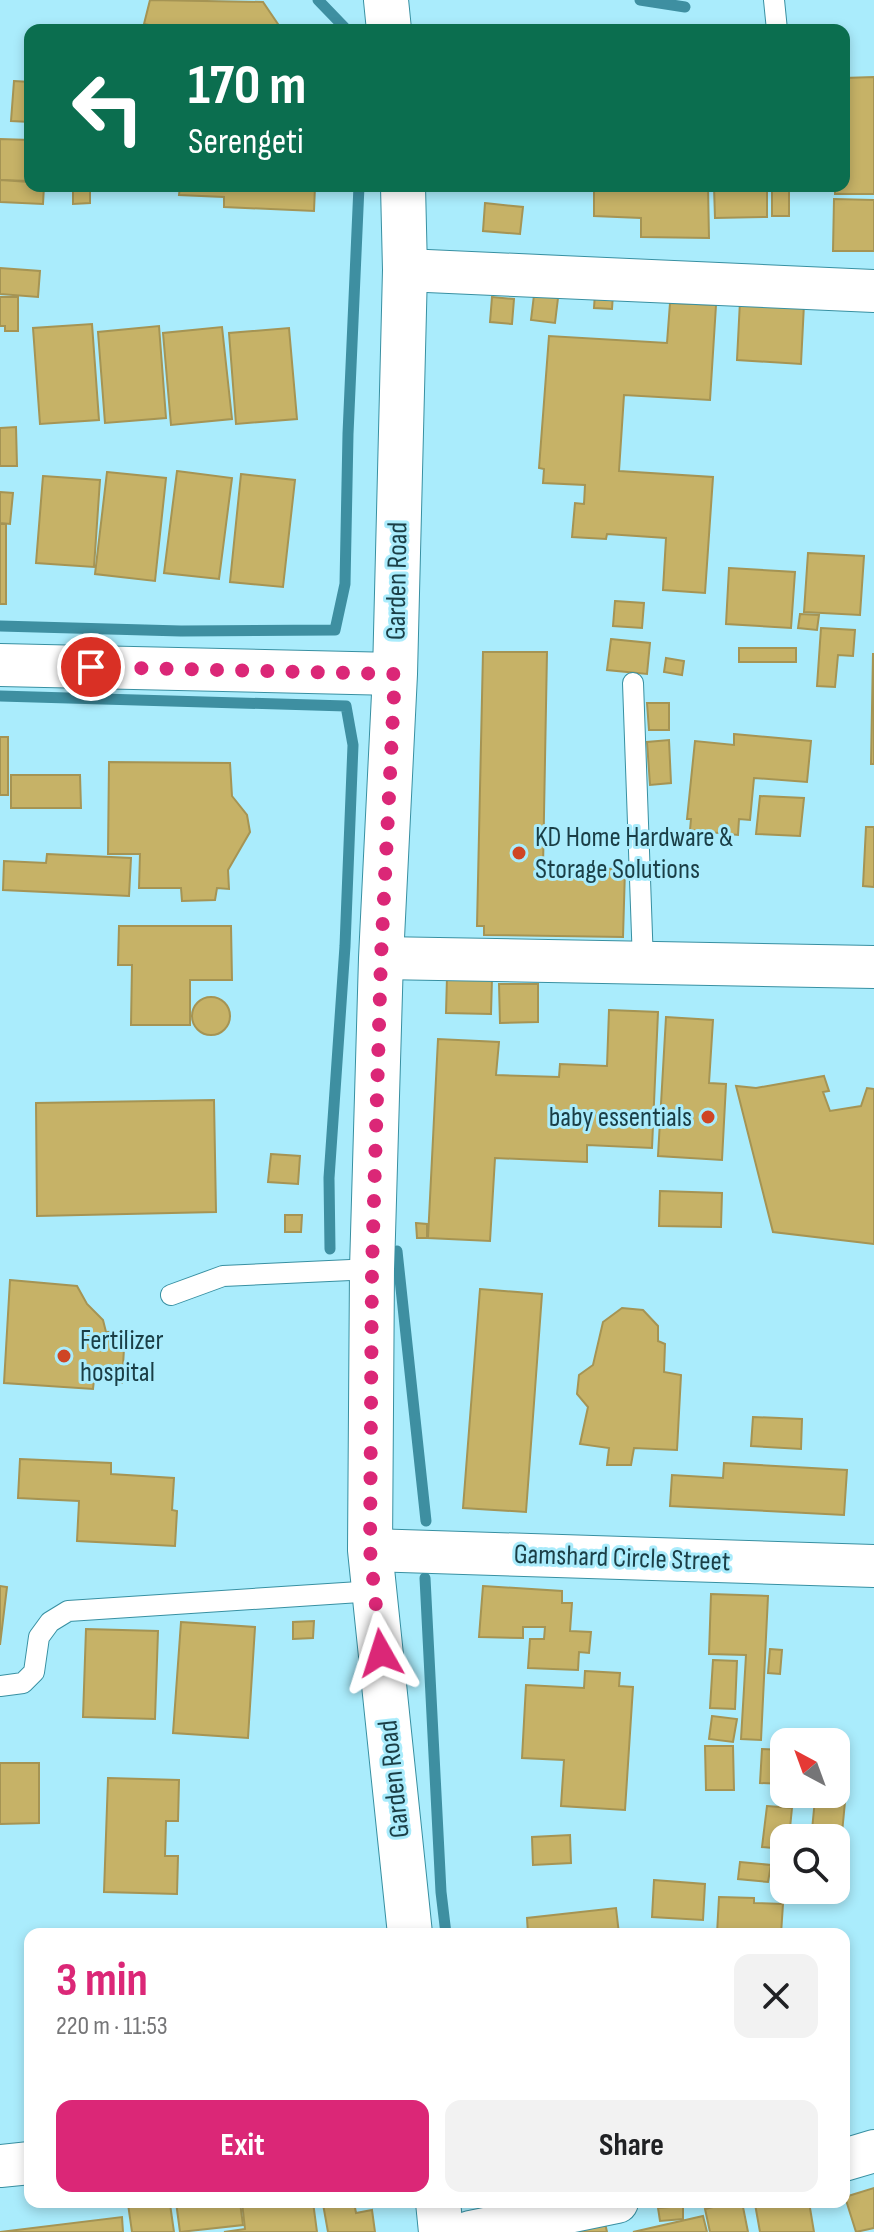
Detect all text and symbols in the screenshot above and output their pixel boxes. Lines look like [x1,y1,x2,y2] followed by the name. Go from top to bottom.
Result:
[188,53,306,120] text: 170 m
[56,56,160,160] icon: left
[188,121,304,164] text: Serengeti
[379,522,415,640] street label: Garden Road
[57,633,125,701] pin
[69,645,113,689] icon: arrive
[535,821,733,886] place label: KD Home Hardware & Storage Solutions
[510,844,528,862] marker: KD Home Hardware & Storage Solutions
[549,1101,692,1134] place label: baby essentials
[699,1108,717,1126] marker: baby essentials
[80,1324,164,1389] place label: Fertilizer hospital
[55,1347,73,1365] marker: Fertilizer hospital
[513,1538,731,1578] street label: Gamshard Circle Street
[339,1611,423,1695] position arrow
[371,1718,417,1840] street label: Garden Road
[770,1728,850,1808] north arrow
[770,1728,850,1904] map controls
[770,1824,850,1904] button: search
[56,1952,148,2009] text: 3 min
[734,1954,818,2038] button: close
[56,2011,168,2042] text: 220 m · 11:53
[56,2100,429,2192] button: Exit
[445,2100,818,2192] button: Share

